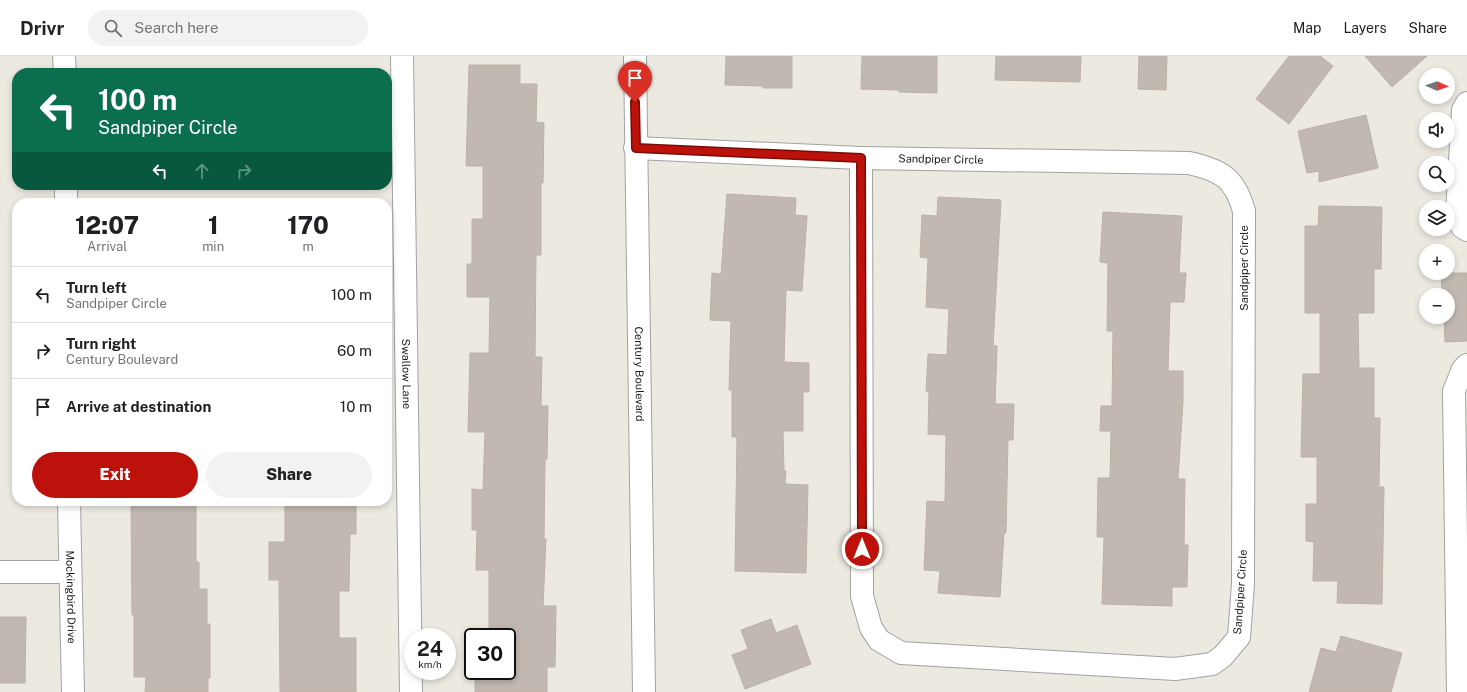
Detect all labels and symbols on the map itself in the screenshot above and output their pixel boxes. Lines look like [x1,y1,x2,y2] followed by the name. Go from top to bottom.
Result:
[618,61,652,102] pin
[1419,68,1455,104] north arrow
[898,152,984,166] street label: Sandpiper Circle
[1238,225,1250,311] street label: Sandpiper Circle
[633,326,646,422] street label: Century Boulevard
[400,339,413,409] street label: Swallow Lane
[841,528,883,570] position arrow
[1231,549,1249,635] street label: Sandpiper Circle
[64,550,78,644] street label: Mockingbird Drive
[464,628,516,680] speed limit sign: 30

